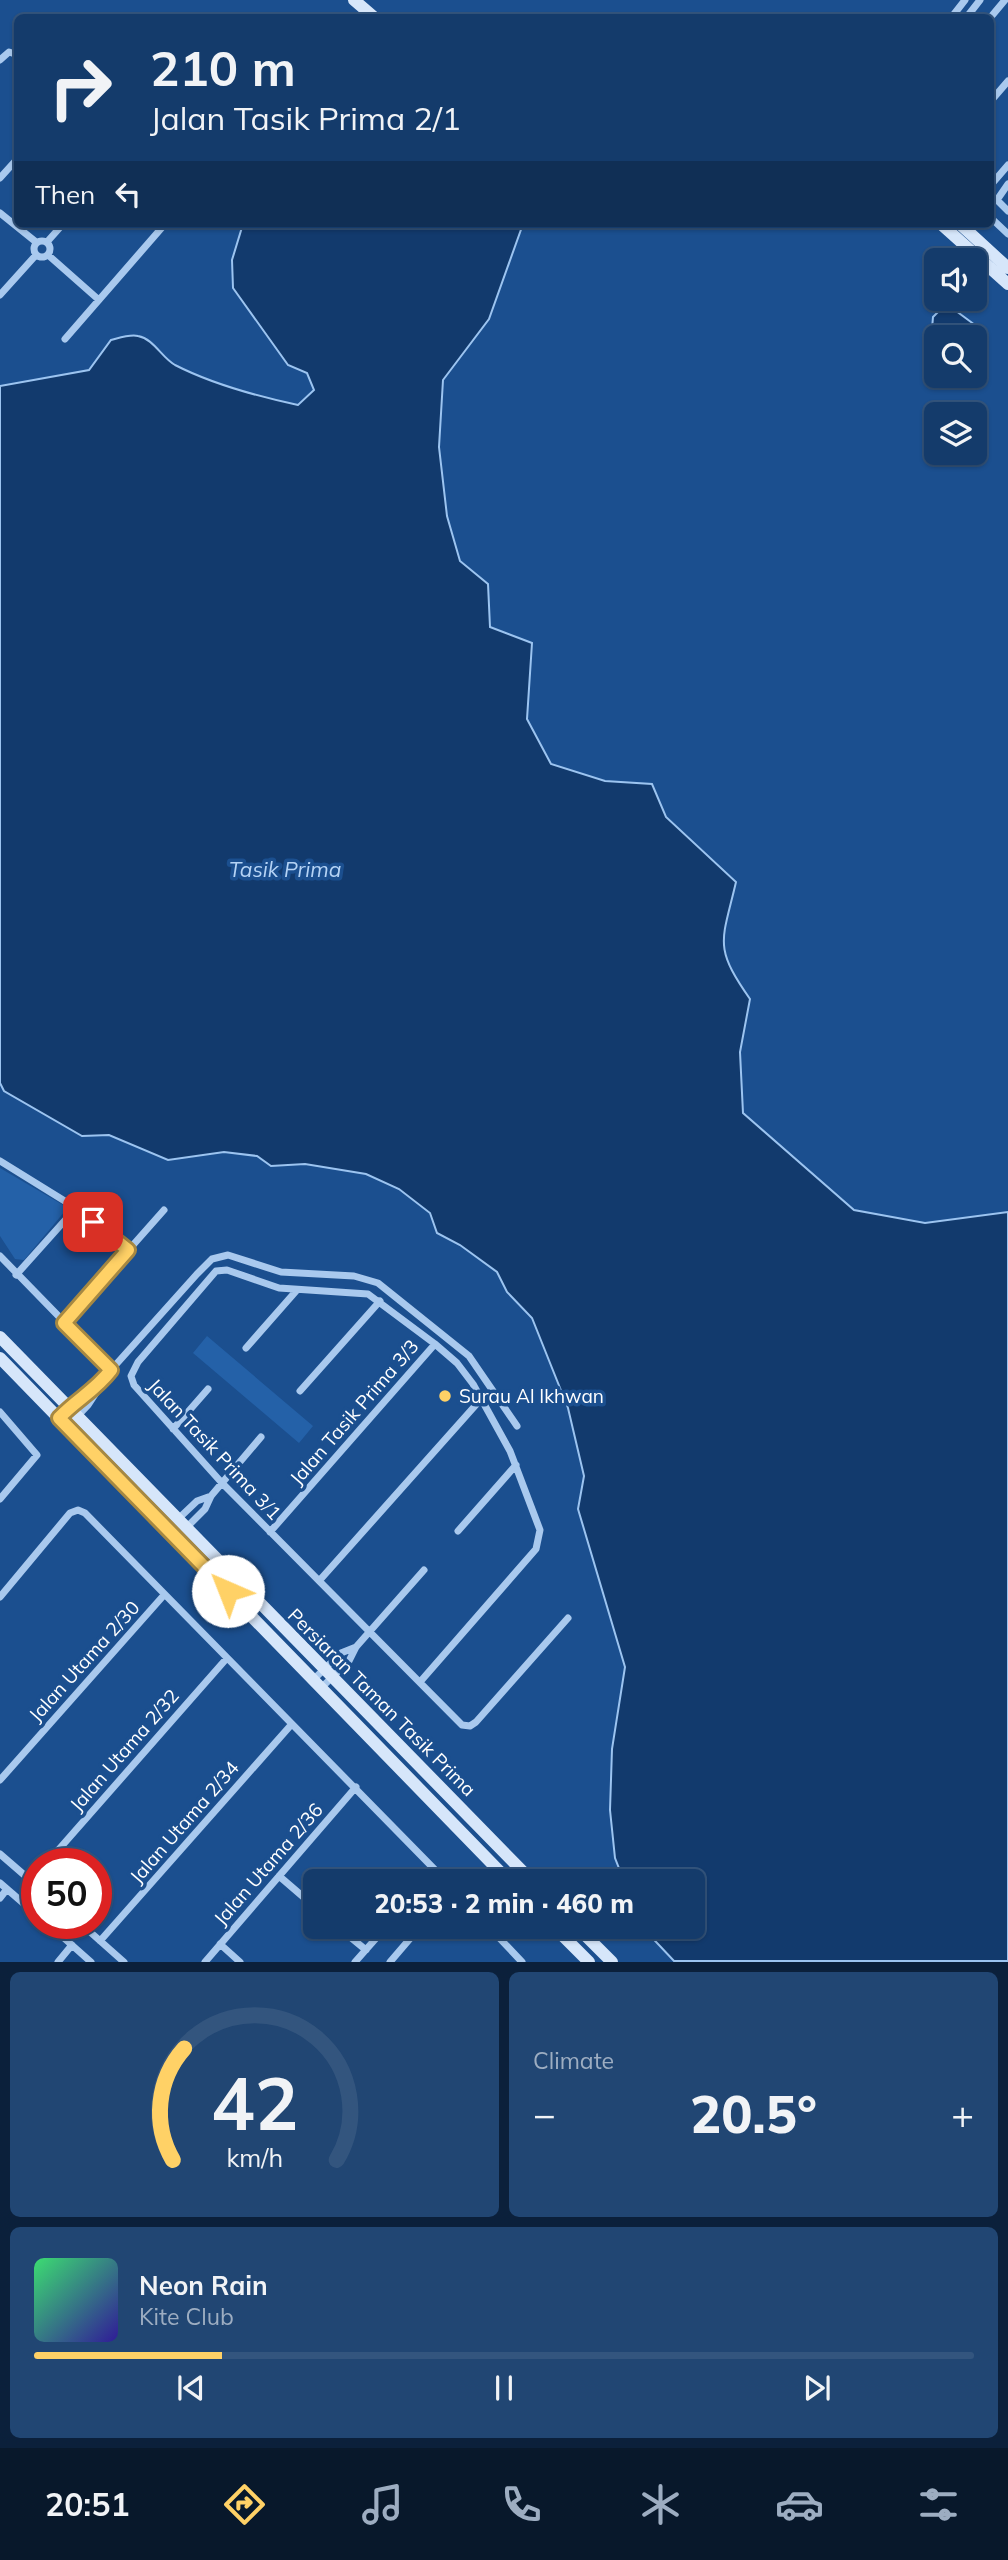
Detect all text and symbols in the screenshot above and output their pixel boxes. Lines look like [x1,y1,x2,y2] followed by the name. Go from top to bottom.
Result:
[150,37,296,98] text: 210 m
[35,42,126,133] icon: right
[150,98,461,138] text: Jalan Tasik Prima 2/1
[109,175,147,213] icon: left
[35,178,95,211] text: Then
[924,248,987,465] map controls
[924,248,987,311] button: sound
[924,325,987,388] button: search
[924,402,987,465] button: layers
[229,856,341,882] water label: Tasik Prima
[63,1192,123,1252] pin
[74,1203,112,1241] icon: arrive
[284,1334,424,1490] street label: Jalan Tasik Prima 3/3
[143,1373,287,1525] street label: Jalan Tasik Prima 3/1
[459,1384,604,1408] place label: Surau Al Ikhwan
[437,1388,453,1404] marker: Surau Al Ikhwan
[191,1554,265,1628] position arrow
[23,1596,145,1726] street label: Jalan Utama 2/30
[283,1603,481,1801] street label: Persiaran Taman Tasik Prima
[64,1684,184,1816] street label: Jalan Utama 2/32
[124,1756,244,1888] street label: Jalan Utama 2/34
[208,1798,328,1930] street label: Jalan Utama 2/36
[21,1848,112,1939] speed limit sign: 50
[374,1887,634,1920] text: 20:53 · 2 min · 460 m
[533,2046,614,2075] text: Climate
[211,2058,298,2149] text: 42
[690,2081,817,2146] text: 20.5°
[533,2090,556,2138] text: −
[951,2090,974,2138] text: +
[226,2142,283,2173] text: km/h
[139,2269,268,2302] text: Neon Rain
[139,2302,234,2331] text: Kite Club
[172,2369,210,2407] icon: previous
[485,2369,523,2407] icon: pause
[798,2369,836,2407] icon: next
[220,2480,269,2529] icon: directions
[358,2480,407,2529] icon: music
[497,2480,546,2529] icon: phone
[636,2480,685,2529] icon: climate
[775,2480,824,2529] icon: car
[914,2480,963,2529] icon: filters
[45,2484,130,2524] text: 20:51

